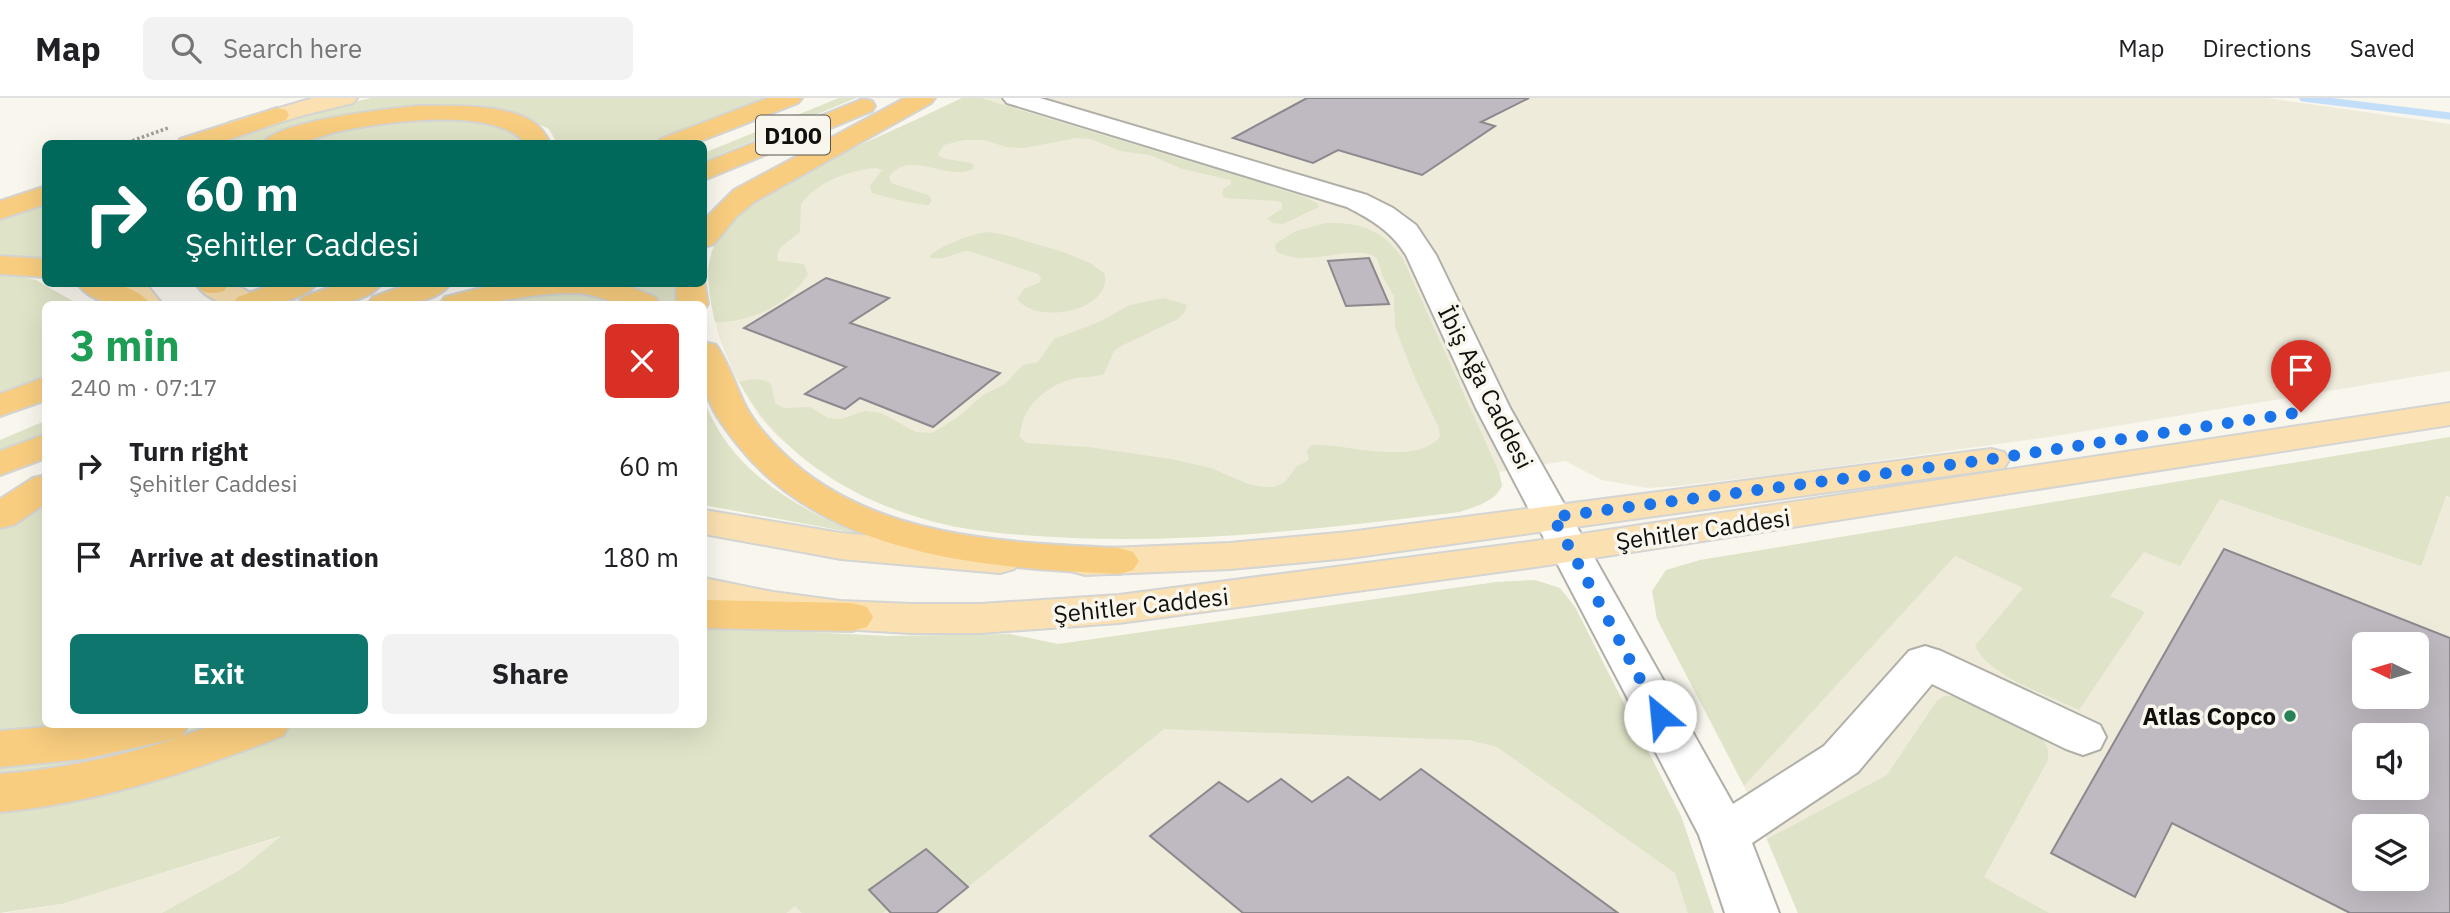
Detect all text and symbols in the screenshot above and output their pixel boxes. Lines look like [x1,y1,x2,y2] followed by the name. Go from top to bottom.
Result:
[143,17,633,80] search box
[35,27,101,70] text: Map
[167,29,205,67] icon: search
[223,31,362,65] text: Search here
[2118,32,2164,64] text: Map
[2202,32,2312,64] text: Directions
[2350,32,2415,64] text: Saved
[756,116,830,154] road number: D100
[185,161,299,224] text: 60 m
[70,168,161,259] icon: right
[185,223,419,265] text: Şehitler Caddesi
[1431,300,1541,474] street label: İbiş Ağa Caddesi
[70,318,180,373] text: 3 min
[605,324,679,398] button: close
[2271,340,2331,412] pin
[2282,351,2320,389] icon: arrive
[70,372,217,402] text: 240 m · 07:17
[129,434,248,468] text: Turn right
[70,447,108,485] icon: right
[619,449,679,483] text: 60 m
[129,468,297,498] text: Şehitler Caddesi
[1614,501,1792,557] street label: Şehitler Caddesi
[70,538,108,576] icon: arrive
[129,540,379,574] text: Arrive at destination
[603,540,679,574] text: 180 m
[1052,580,1230,630] street label: Şehitler Caddesi
[2352,632,2429,709] north arrow
[2352,632,2429,891] map controls
[70,634,368,714] button: Exit
[382,634,679,714] button: Share
[1623,679,1697,753] position arrow
[2143,700,2276,732] place label: Atlas Copco
[2282,708,2298,724] marker: Atlas Copco
[2352,723,2429,800] button: sound
[2352,814,2429,891] button: layers

